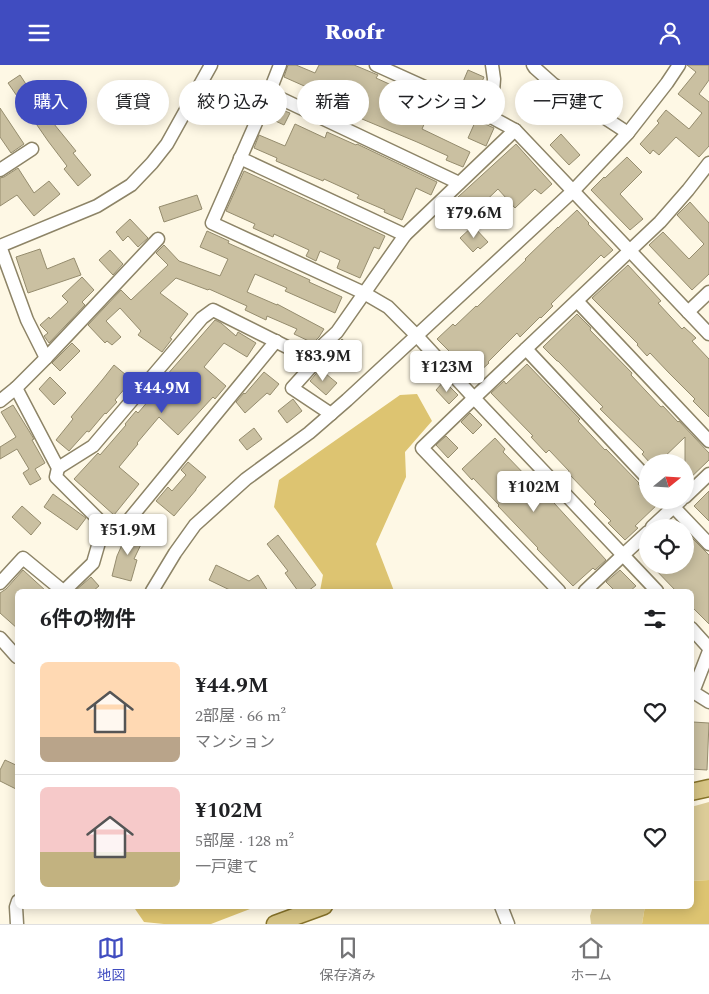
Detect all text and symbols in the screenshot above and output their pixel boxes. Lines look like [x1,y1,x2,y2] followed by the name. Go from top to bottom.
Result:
[325,16,384,49] text: Roofr
[25,19,53,47] icon: menu
[656,19,684,47] icon: person
[15,80,87,125] chip: 購入
[97,80,169,125] chip: 賃貸
[179,80,287,125] chip: 絞り込み
[297,80,369,125] chip: 新着
[379,80,505,125] chip: マンション
[515,80,623,125] chip: 一戸建て
[433,197,515,239] pin: ¥79.6M
[446,201,502,225] text: ¥79.6M
[282,339,364,382] pin: ¥83.9M
[295,344,351,368] text: ¥83.9M
[412,351,482,393] pin: ¥123M
[421,355,473,379] text: ¥123M
[121,371,203,414] pin: ¥44.9M
[134,376,190,400] text: ¥44.9M
[639,454,694,509] north arrow
[639,454,694,574] map controls
[499,471,569,513] pin: ¥102M
[508,475,560,499] text: ¥102M
[87,513,169,556] pin: ¥51.9M
[100,518,156,542] text: ¥51.9M
[639,519,694,574] button: locate
[40,604,136,636] text: 6件の物件
[641,605,669,633] icon: filters
[195,670,269,702] text: ¥44.9M
[80,682,140,742] icon: home
[641,698,669,726] icon: heart
[195,704,286,728] text: 2部屋 · 66 m²
[195,730,275,754] text: マンション
[195,795,263,827] text: ¥102M
[80,807,140,867] icon: home
[641,823,669,851] icon: heart
[195,829,294,853] text: 5部屋 · 128 m²
[195,855,259,879] text: 一戸建て
[97,934,125,986] tab: 地図
[320,934,376,986] tab: 保存済み
[570,934,612,986] tab: ホーム

